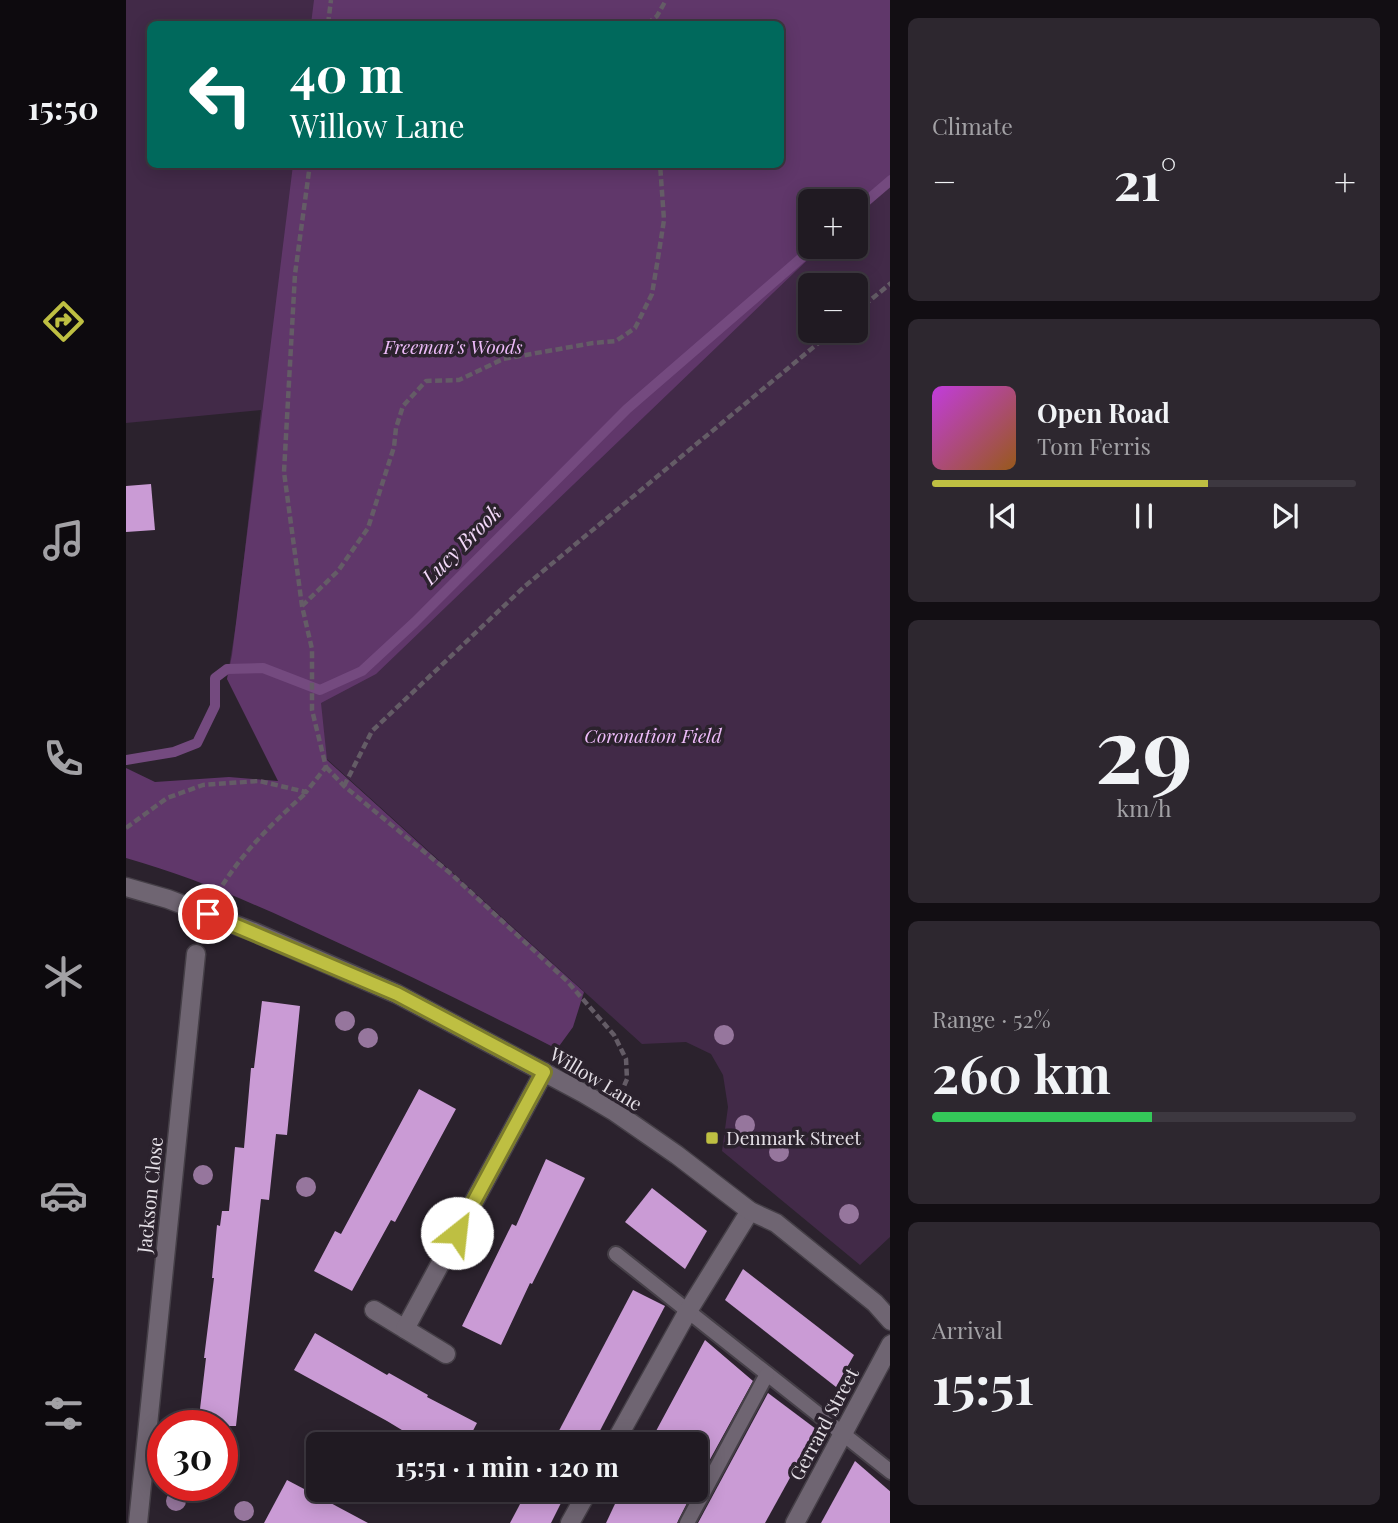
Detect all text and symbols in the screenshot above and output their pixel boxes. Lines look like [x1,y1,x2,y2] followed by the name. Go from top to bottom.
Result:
[290,40,403,105] text: 40 m
[175,49,266,140] icon: left
[27,85,99,128] text: 15:50
[290,103,465,146] text: Willow Lane
[932,110,1013,141] text: Climate
[1114,145,1177,214] text: 21°
[932,155,957,206] text: −
[1334,155,1356,206] text: +
[798,189,868,343] map controls
[798,189,868,259] button: +
[798,273,868,343] button: −
[39,297,88,346] icon: directions
[383,333,522,359] park label: Freeman's Woods
[1037,395,1170,430] text: Open Road
[1037,430,1151,461] text: Tom Ferris
[984,497,1022,535] icon: previous
[1125,497,1163,535] icon: pause
[1266,497,1304,535] icon: next
[414,498,507,590] water label: Lucy Brook
[39,516,88,565] icon: music
[1095,686,1193,807] text: 29
[584,722,722,748] park label: Coronation Field
[39,734,88,783] icon: phone
[1116,792,1172,823] text: km/h
[178,884,238,944] pin
[189,895,227,933] icon: arrive
[39,952,88,1001] icon: climate
[932,1003,1051,1034] text: Range · 52%
[932,1038,1111,1107] text: 260 km
[545,1040,648,1116] street label: Willow Lane
[726,1124,861,1150] place label: Denmark Street
[704,1130,720,1146] marker: Denmark Street
[130,1135,168,1255] street label: Jackson Close
[39,1171,88,1220] icon: car
[420,1196,494,1270] position arrow
[932,1314,1003,1345] text: Arrival
[932,1349,1034,1418] text: 15:51
[782,1362,864,1484] street label: Gerrard Street
[39,1389,88,1438] icon: filters
[147,1410,238,1501] speed limit sign: 30
[395,1449,619,1484] text: 15:51 · 1 min · 120 m

